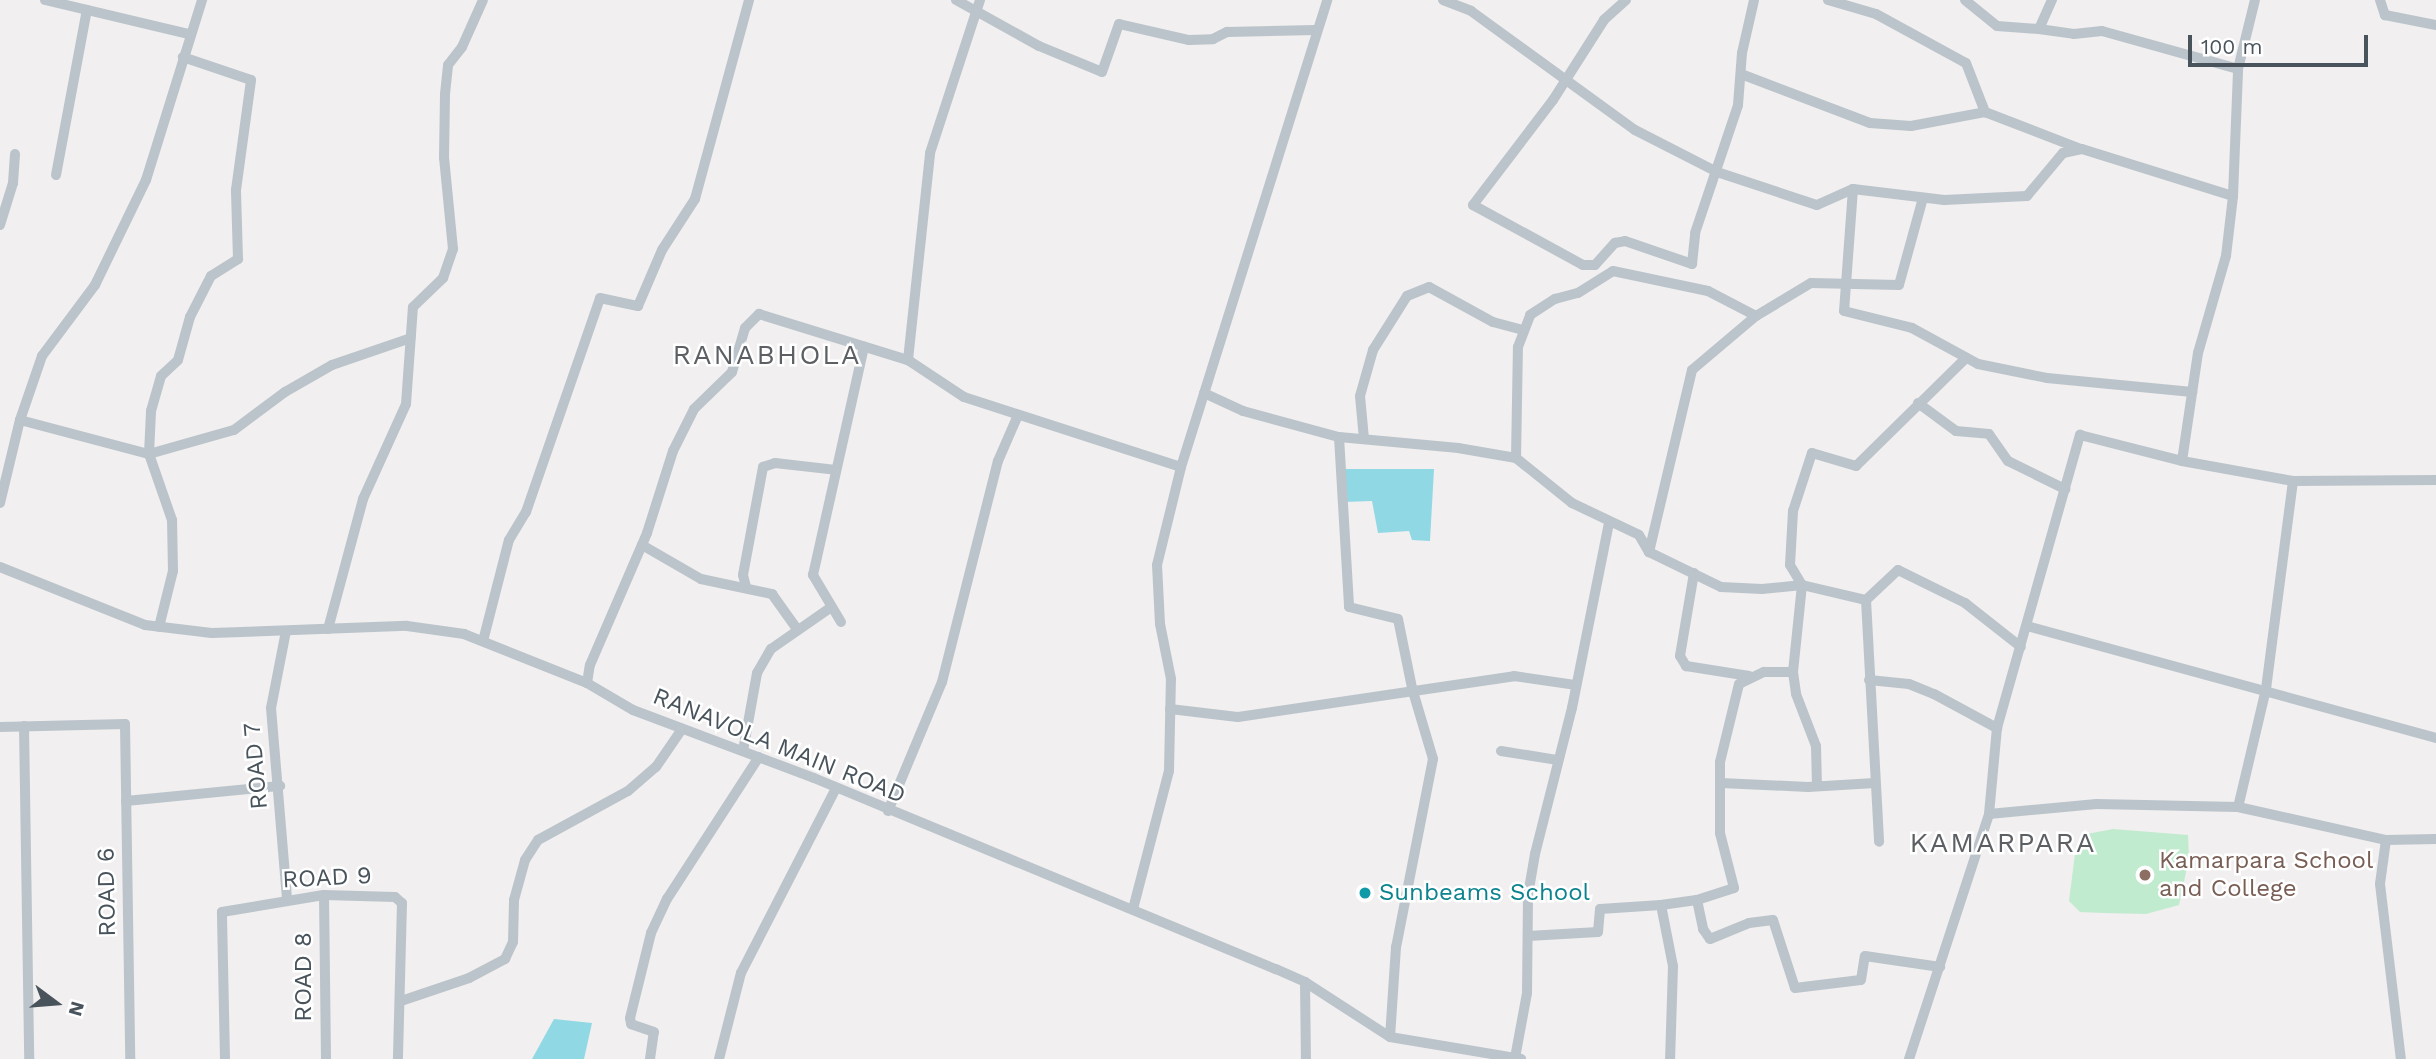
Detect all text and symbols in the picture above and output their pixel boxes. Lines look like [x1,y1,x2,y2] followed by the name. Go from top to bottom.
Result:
[2191,21,2371,65] scale bar
[2201,34,2263,59] text: 100 m
[674,338,860,372] district label: RANABHOLA
[648,682,910,810] street label: RANAVOLA MAIN ROAD
[238,721,274,811] street label: ROAD 7
[1911,826,2095,860] district label: KAMARPARA
[92,847,122,937] street label: ROAD 6
[2159,847,2374,903] place label: Kamarpara School and College
[282,861,372,895] street label: ROAD 9
[2137,867,2153,883] marker: Kamarpara School and College
[1379,879,1590,907] place label: Sunbeams School
[1357,885,1373,901] marker: Sunbeams School
[290,932,318,1022] street label: ROAD 8
[21,968,91,1038] north arrow
[64,999,90,1019] text: N

